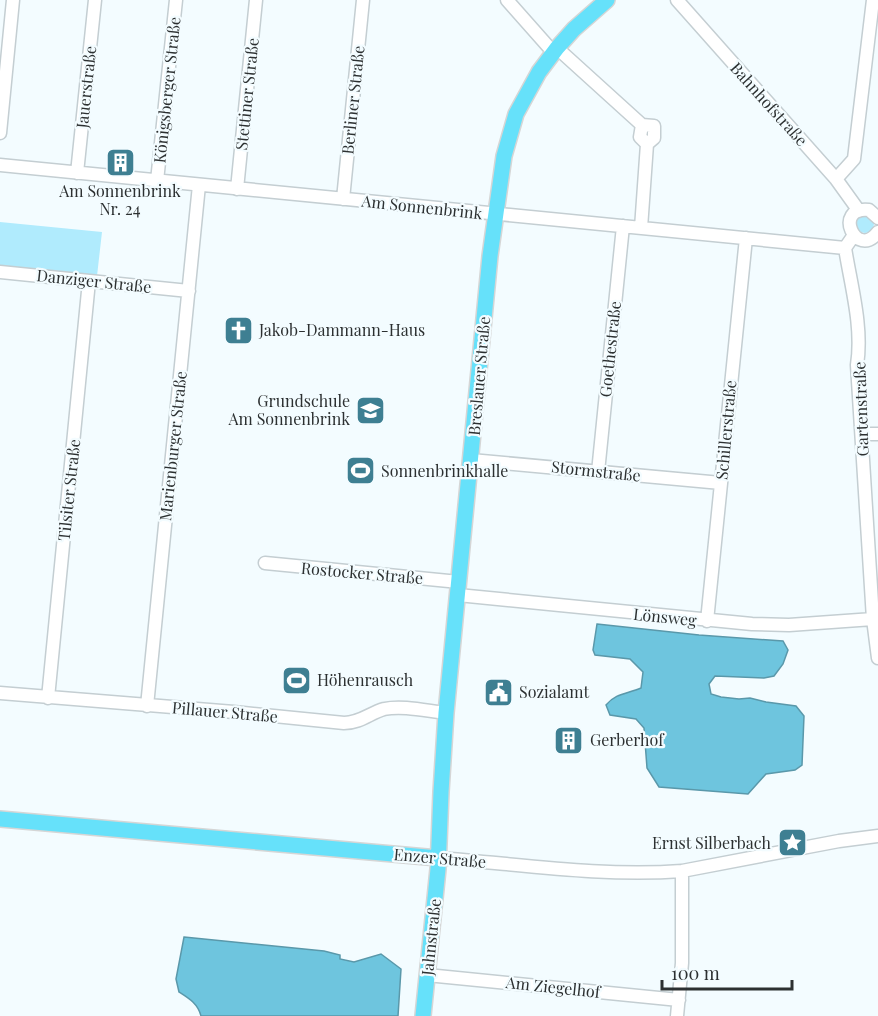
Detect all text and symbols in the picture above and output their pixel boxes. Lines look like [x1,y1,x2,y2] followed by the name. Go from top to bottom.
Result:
[148,16,185,164] street label: Königsberger Straße
[230,37,263,151] street label: Stettiner Straße
[336,44,369,155] street label: Berliner Straße
[71,45,100,130] street label: Jauerstraße
[726,57,813,150] street label: Bahnhofstraße
[104,147,136,179] building icon: Am Sonnenbrink Nr. 24
[58,180,181,219] place label: Am Sonnenbrink Nr. 24
[359,190,484,223] street label: Am Sonnenbrink
[36,264,152,297] street label: Danziger Straße
[594,300,625,398] street label: Goethestraße
[222,314,254,346] church icon: Jakob-Dammann-Haus
[463,316,494,436] street label: Breslauer Straße
[258,319,425,340] place label: Jakob-Dammann-Haus
[848,361,873,457] street label: Gartenstraße
[154,370,191,522] street label: Marienburger Straße
[711,379,740,481] street label: Schillerstraße
[227,390,350,429] place label: Grundschule Am Sonnenbrink
[355,394,387,426] school or university icon: Grundschule Am Sonnenbrink
[53,438,84,542] street label: Tilsiter Straße
[344,455,376,487] sports icon: Sonnenbrinkhalle
[550,455,642,486] street label: Stormstraße
[381,460,508,481] place label: Sonnenbrinkhalle
[300,557,424,588] street label: Rostocker Straße
[632,603,698,630] street label: Lönsweg
[280,664,312,696] sports icon: Höhenrausch
[317,669,414,690] place label: Höhenrausch
[482,676,514,708] public building icon: Sozialamt
[519,681,589,702] place label: Sozialamt
[171,696,279,727] street label: Pillauer Straße
[553,724,585,756] building icon: Gerberhof
[590,729,665,750] place label: Gerberhof
[776,827,808,859] place icon: Ernst Silberbach
[652,832,772,853] place label: Ernst Silberbach
[393,843,487,872] street label: Enzer Straße
[416,897,445,977] street label: Jahnstraße
[662,953,792,991] scale bar
[671,961,720,985] text: 100 m
[504,971,603,1002] street label: Am Ziegelhof

